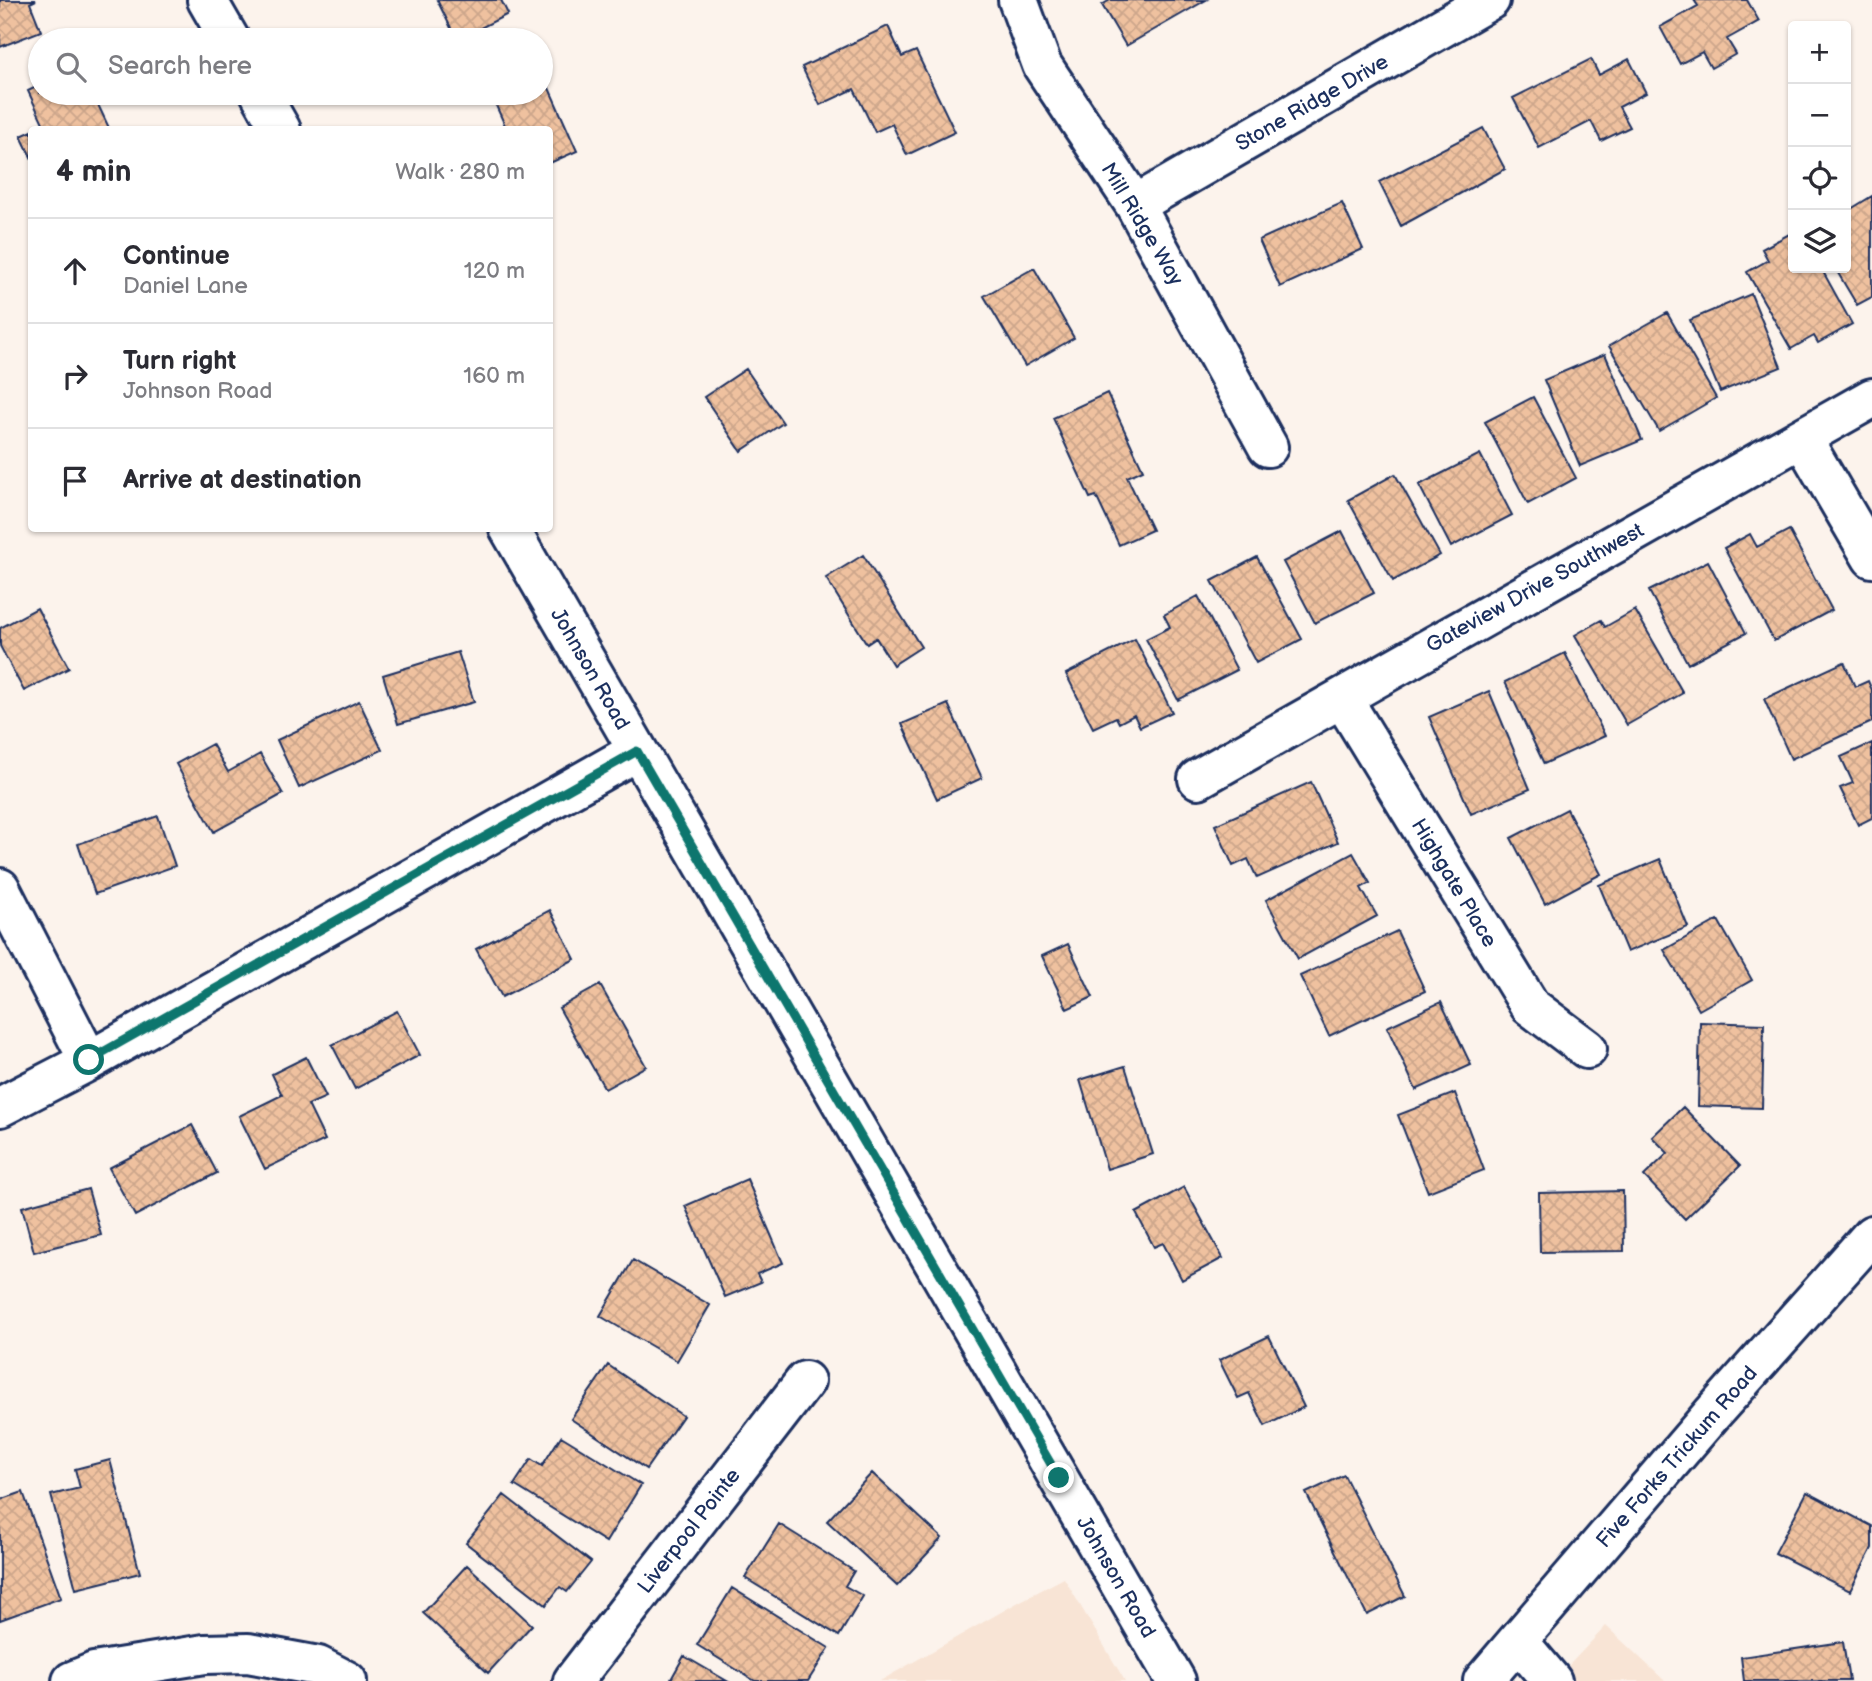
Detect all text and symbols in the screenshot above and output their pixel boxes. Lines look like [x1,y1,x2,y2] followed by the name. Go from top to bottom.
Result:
[1788,21,1851,273] map controls
[1788,21,1851,84] button: +
[28,28,553,105] search box
[52,48,90,86] icon: search
[1231,49,1393,157] street label: Stone Ridge Drive
[108,51,252,82] text: Search here
[1788,84,1851,147] button: −
[1788,147,1851,210] button: locate
[56,154,131,190] text: 4 min
[395,158,525,186] text: Walk · 280 m
[1096,158,1189,290] street label: Mill Ridge Way
[1788,210,1851,273] button: layers
[123,241,230,272] text: Continue
[56,252,94,290] icon: ahead
[464,257,525,285] text: 120 m
[123,272,248,300] text: Daniel Lane
[123,346,236,377] text: Turn right
[56,357,94,395] icon: right
[463,362,525,390] text: 160 m
[123,377,273,405] text: Johnson Road
[56,462,94,500] icon: arrive
[123,465,362,496] text: Arrive at destination
[1422,517,1649,658] street label: Gateview Drive Southwest
[545,604,635,734] street label: Johnson Road
[1406,814,1502,952] street label: Highgate Place
[73,1044,104,1075] route start
[1591,1361,1763,1553] street label: Five Forks Trickum Road
[1043,1462,1074,1493] route end
[632,1463,746,1599] street label: Liverpool Pointe
[1071,1512,1161,1642] street label: Johnson Road

